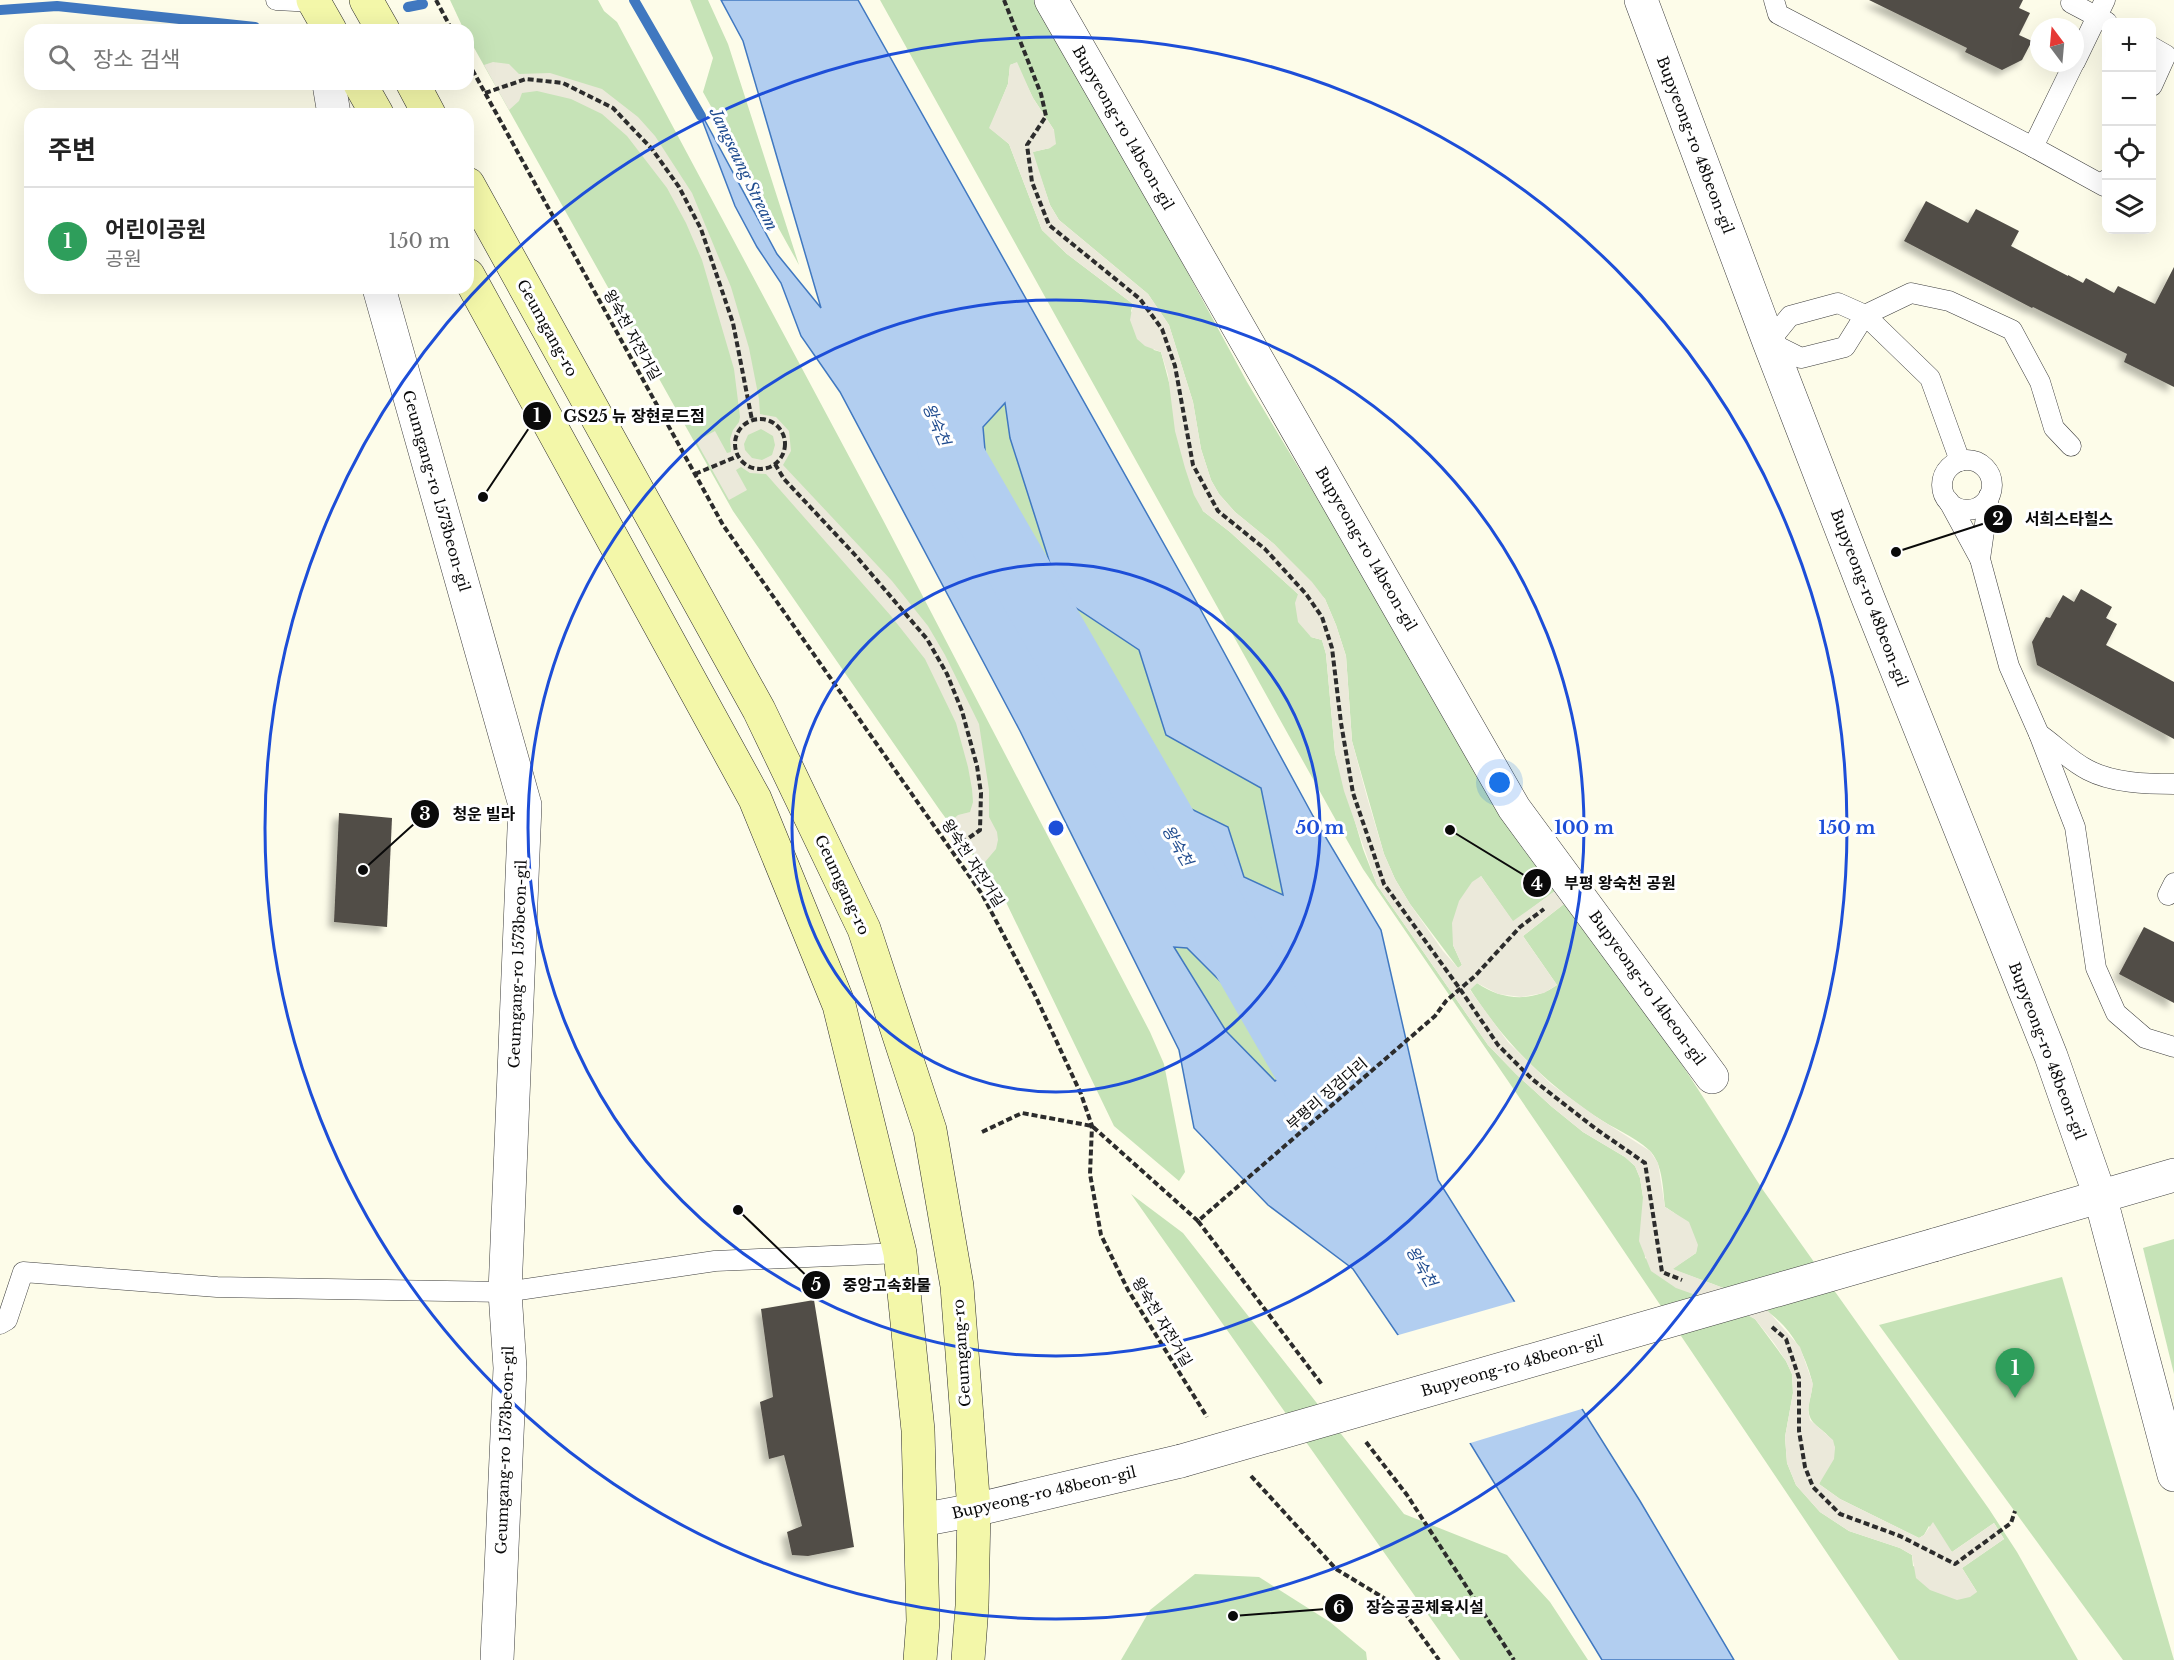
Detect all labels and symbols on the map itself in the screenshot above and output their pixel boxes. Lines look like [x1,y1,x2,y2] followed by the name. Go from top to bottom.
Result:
[2030,18,2084,72] north arrow
[1069,42,1178,213] street label: Bupyeong-ro 14beon-gil
[1653,53,1738,236] street label: Bupyeong-ro 48beon-gil
[705,103,783,234] water label: Jangseung Stream
[513,276,582,380] street label: Geumgang-ro
[600,286,665,383] street label: 왕숙천 자전거길
[399,388,474,594] street label: Geumgang-ro 1573beon-gil
[522,399,717,433] callout: GS25 뉴 장현로드점
[919,400,956,450] water label: 왕숙천
[533,405,541,427] text: 1
[563,406,705,426] text: GS25 뉴 장현로드점
[1312,463,1421,634] street label: Bupyeong-ro 14beon-gil
[1983,502,2125,536] callout: 서희스타힐스
[1827,506,1912,689] street label: Bupyeong-ro 48beon-gil
[1992,508,2004,530] text: 2
[2025,509,2113,529] text: 서희스타힐스
[1485,768,1514,797] your location
[410,797,528,831] callout: 청운 빌라
[419,803,431,825] text: 3
[452,804,516,824] text: 청운 빌라
[938,815,1009,910] street label: 왕숙천 자전거길
[1296,817,1345,839] text: 50 m
[1554,817,1614,839] text: 100 m
[1819,817,1876,839] text: 150 m
[1046,818,1066,838] centre of rings
[1158,821,1199,871] water label: 왕숙천
[811,832,874,938] street label: Geumgang-ro
[504,859,531,1069] street label: Geumgang-ro 1573beon-gil
[1522,866,1688,900] callout: 부평 왕숙천 공원
[1531,873,1543,895] text: 4
[1564,873,1676,893] text: 부평 왕숙천 공원
[1585,907,1710,1069] street label: Bupyeong-ro 14beon-gil
[2005,959,2090,1142] street label: Bupyeong-ro 48beon-gil
[1282,1053,1371,1134] street label: 부평리 징검다리
[1402,1242,1443,1292] water label: 왕숙천
[801,1268,943,1302] callout: 중앙고속화물
[811,1274,821,1296] text: 5
[1128,1274,1197,1370] street label: 왕숙천 자전거길
[843,1275,931,1295] text: 중앙고속화물
[948,1298,975,1408] street label: Geumgang-ro
[1419,1330,1605,1401] street label: Bupyeong-ro 48beon-gil
[491,1345,518,1555] street label: Geumgang-ro 1573beon-gil
[1996,1348,2034,1398] pin: 1
[950,1462,1138,1523] street label: Bupyeong-ro 48beon-gil
[1324,1591,1495,1625] callout: 장승공공체육시설
[1333,1597,1345,1619] text: 6
[1366,1597,1484,1617] text: 장승공공체육시설

